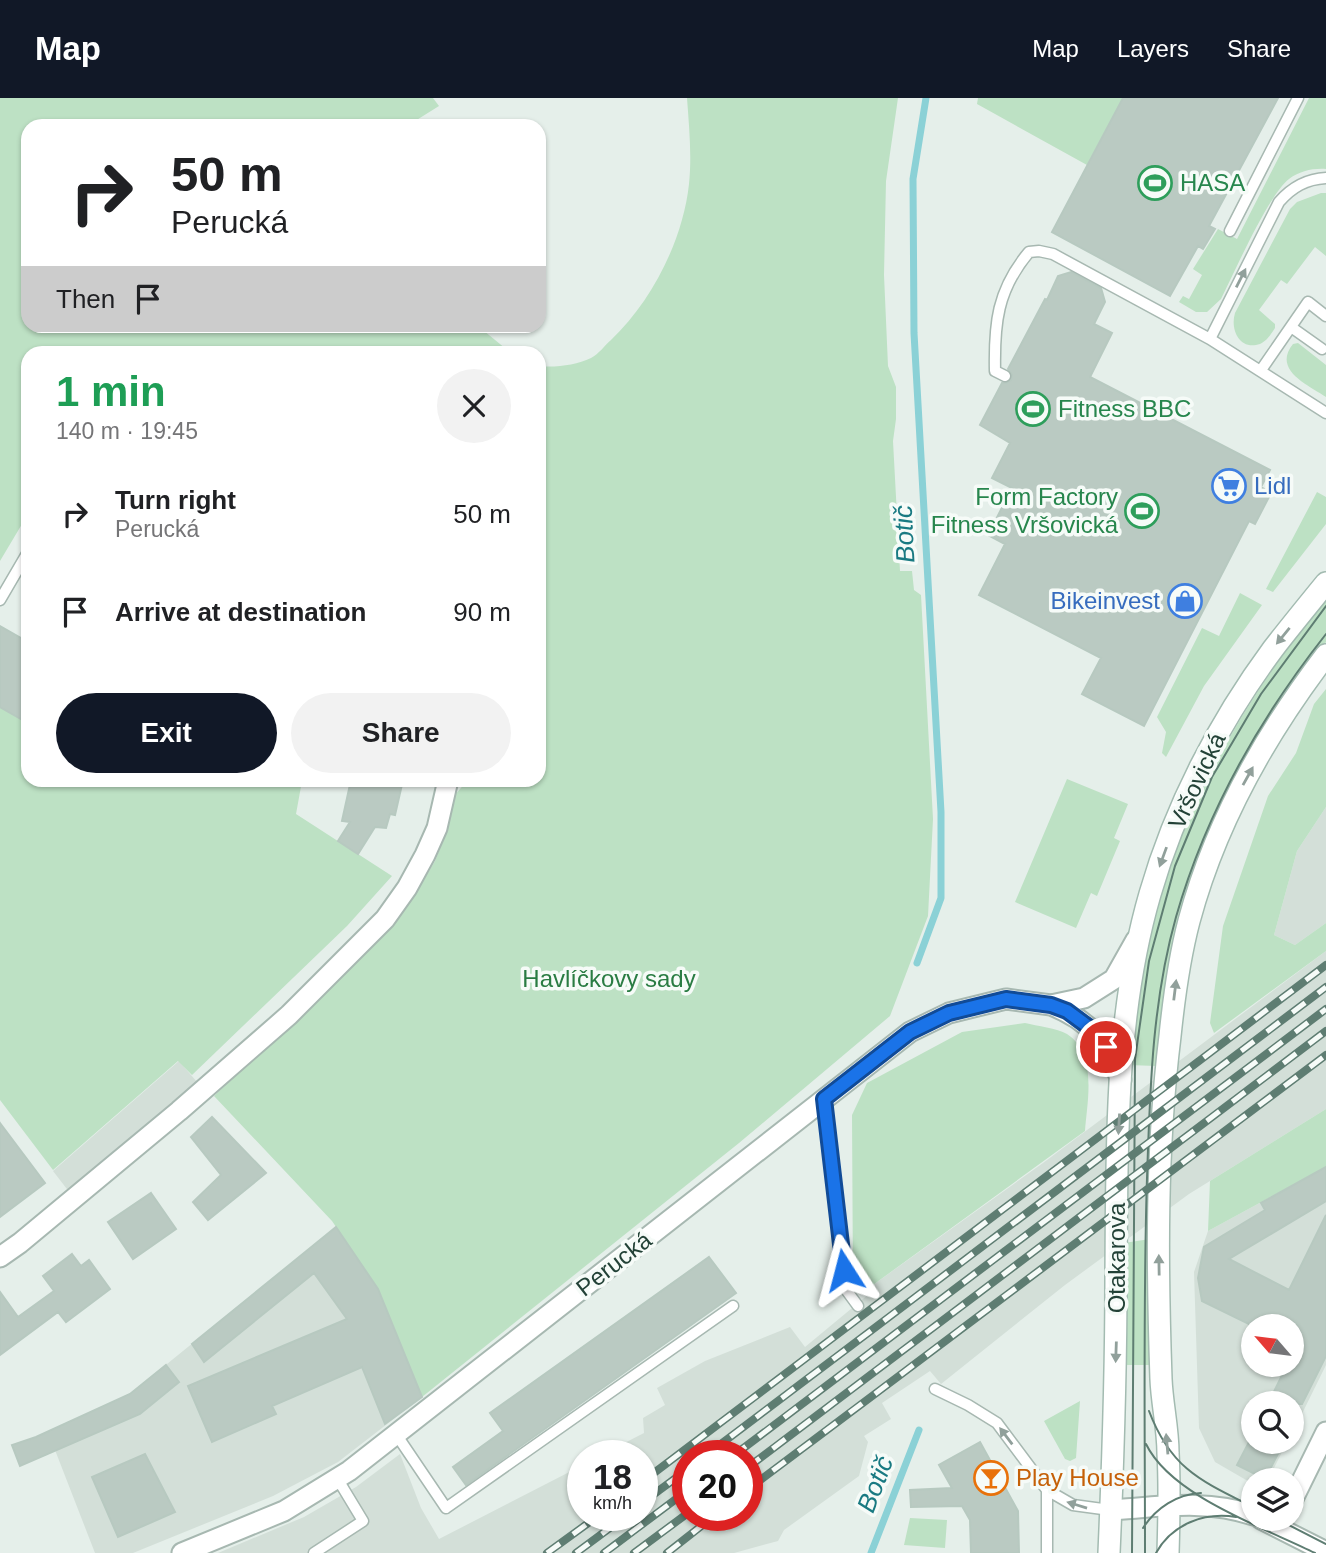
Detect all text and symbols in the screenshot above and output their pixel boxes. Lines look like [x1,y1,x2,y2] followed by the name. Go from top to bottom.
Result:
[35,30,101,67] text: Map
[1032,35,1079,62] text: Map
[1117,35,1189,62] text: Layers
[1227,35,1291,62] text: Share
[56,147,147,238] icon: right
[171,147,283,201] text: 50 m
[1136,164,1174,202] sports icon: HASA
[1180,169,1245,196] place label: HASA
[171,204,288,240] text: Perucká
[1235,268,1246,288] one-way arrow
[129,280,167,318] icon: arrive
[56,284,115,314] text: Then
[56,368,166,415] text: 1 min
[437,369,511,443] button: close
[1014,390,1052,428] sports icon: Fitness BBC
[1058,395,1191,422] place label: Fitness BBC
[56,418,198,444] text: 140 m · 19:45
[1210,467,1248,505] supermarket icon: Lidl
[1254,472,1291,499] place label: Lidl
[931,483,1119,538] place label: Form Factory Fitness Vršovická
[115,485,236,515] text: Turn right
[1123,492,1161,530] sports icon: Form Factory Fitness Vršovická
[56,495,94,533] icon: right
[453,499,511,529] text: 50 m
[888,504,920,564] water label: Botič
[115,516,199,542] text: Perucká
[1166,582,1204,620] shop icon: Bikeinvest
[1051,587,1160,614] place label: Bikeinvest
[56,593,94,631] icon: arrive
[115,597,366,627] text: Arrive at destination
[453,597,511,627] text: 90 m
[1276,627,1291,645] one-way arrow
[56,693,277,773] button: Exit
[291,693,511,773] button: Share
[1163,728,1231,833] street label: Vršovická
[1242,766,1254,785] one-way arrow
[1157,846,1168,867] one-way arrow
[522,965,696,992] park label: Havlíčkovy sady
[1170,979,1181,1001] one-way arrow
[1076,1017,1136,1077] pin
[1087,1028,1125,1066] icon: arrive
[1113,1113,1124,1135] one-way arrow
[1103,1202,1130,1313] street label: Otakarova
[571,1225,657,1301] street label: Perucká
[807,1233,881,1307] position arrow
[1153,1254,1165,1276] one-way arrow
[1241,1314,1304,1377] north arrow
[1241,1314,1304,1531] map controls
[1110,1341,1121,1363] one-way arrow
[1241,1391,1304,1454] button: search
[999,1426,1013,1445] one-way arrow
[1161,1433,1172,1455] one-way arrow
[672,1440,763,1531] speed limit sign: 20
[851,1452,899,1516] water label: Botič
[593,1457,632,1496] text: 18
[972,1459,1010,1497] bar icon: Play House
[1016,1464,1139,1491] place label: Play House
[1241,1468,1304,1531] button: layers
[593,1493,632,1513] text: km/h
[1066,1499,1088,1510] one-way arrow

